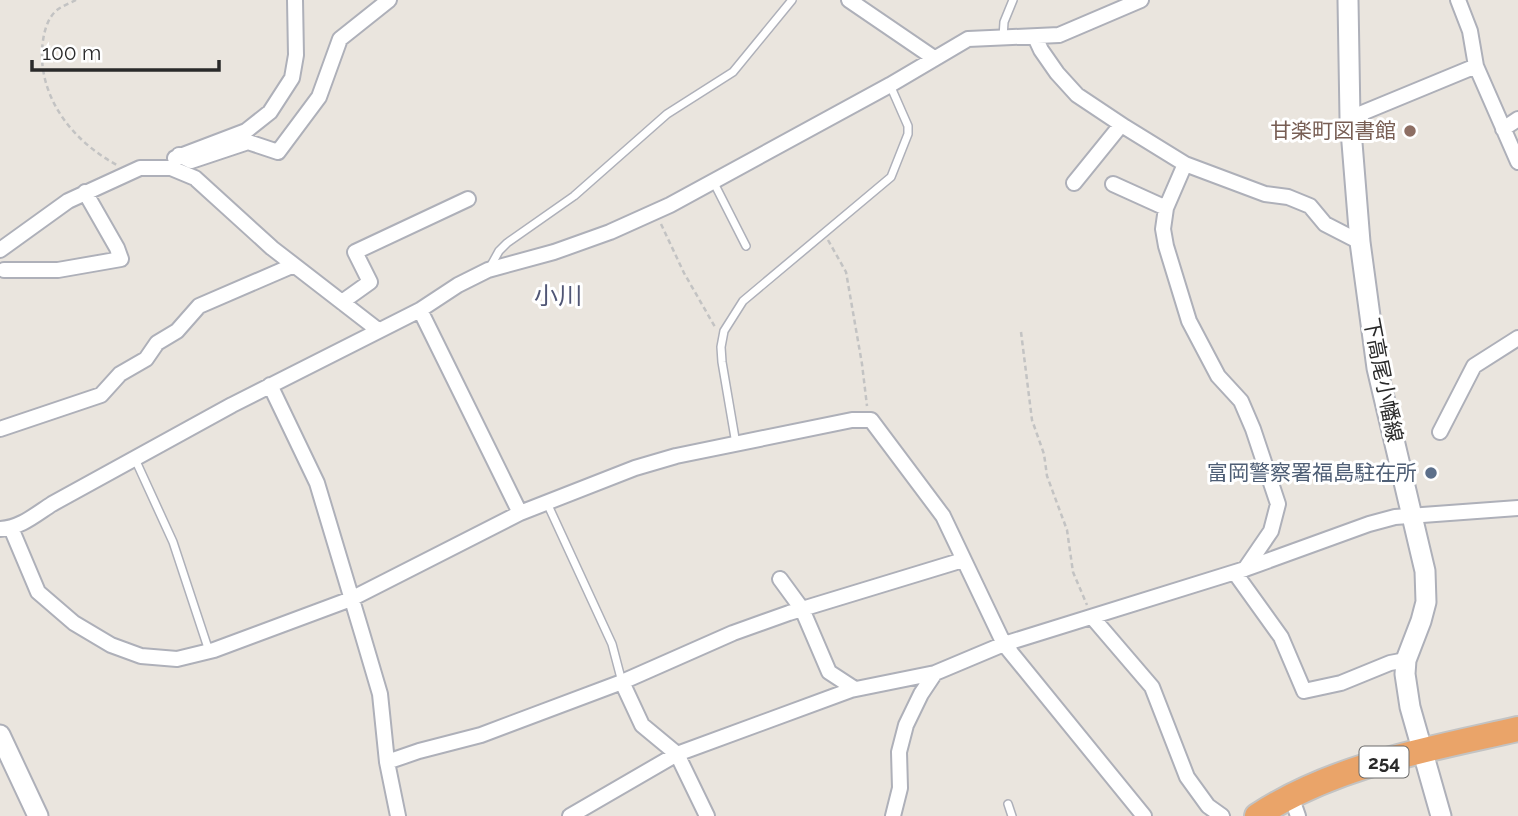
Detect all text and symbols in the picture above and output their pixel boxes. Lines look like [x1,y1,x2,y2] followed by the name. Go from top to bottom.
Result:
[32,28,219,72] scale bar
[42,40,101,65] text: 100 m
[1270,118,1396,143] place label: 甘楽町図書館
[1402,123,1418,139] marker: 甘楽町図書館
[534,281,582,310] district label: 小川
[1359,316,1408,444] street label: 下高尾小幡線
[1207,460,1417,485] place label: 富岡警察署福島駐在所
[1423,465,1439,481] marker: 富岡警察署福島駐在所
[1360,747,1408,778] road number: 254

